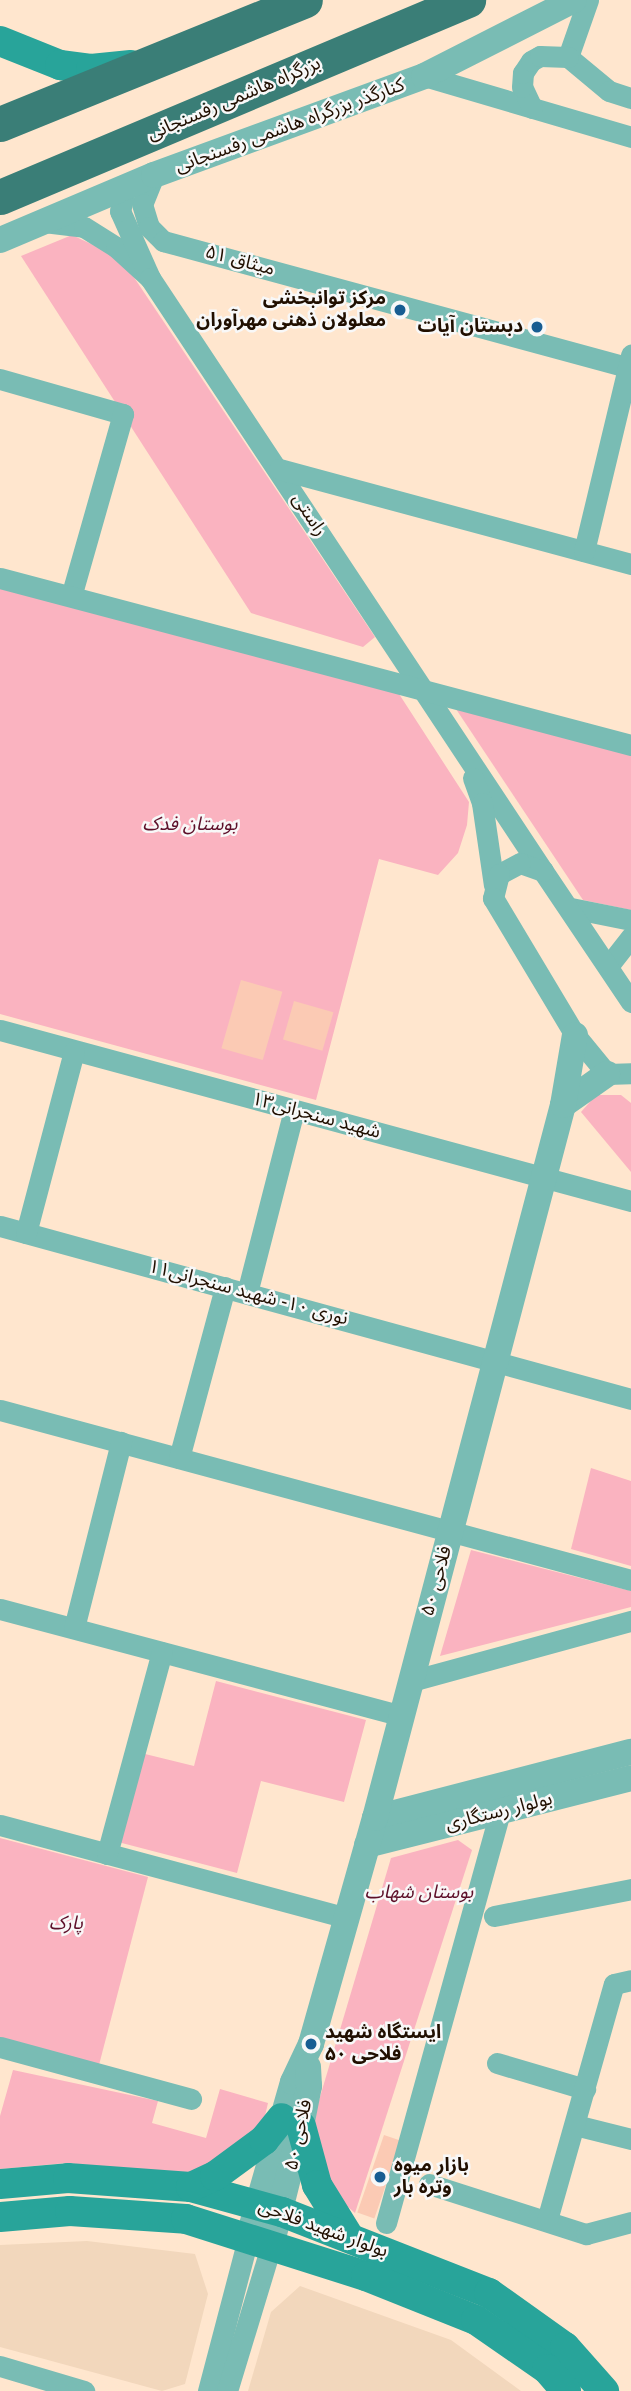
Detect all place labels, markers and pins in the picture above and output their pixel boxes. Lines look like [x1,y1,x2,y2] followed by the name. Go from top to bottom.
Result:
[196,288,386,332] place label: مرکز توانبخشی معلولان ذهنی مهرآوران
[392,302,408,318] marker: مرکز توانبخشی معلولان ذهنی مهرآوران
[417,316,523,338] place label: دبستان آیات
[529,319,545,335] marker: دبستان آیات
[325,2022,441,2066] place label: ایستگاه شهید فلاحی ۵۰
[303,2036,319,2052] marker: ایستگاه شهید فلاحی ۵۰
[394,2155,469,2199] place label: بازار میوه وتره بار
[372,2169,388,2185] marker: بازار میوه وتره بار

